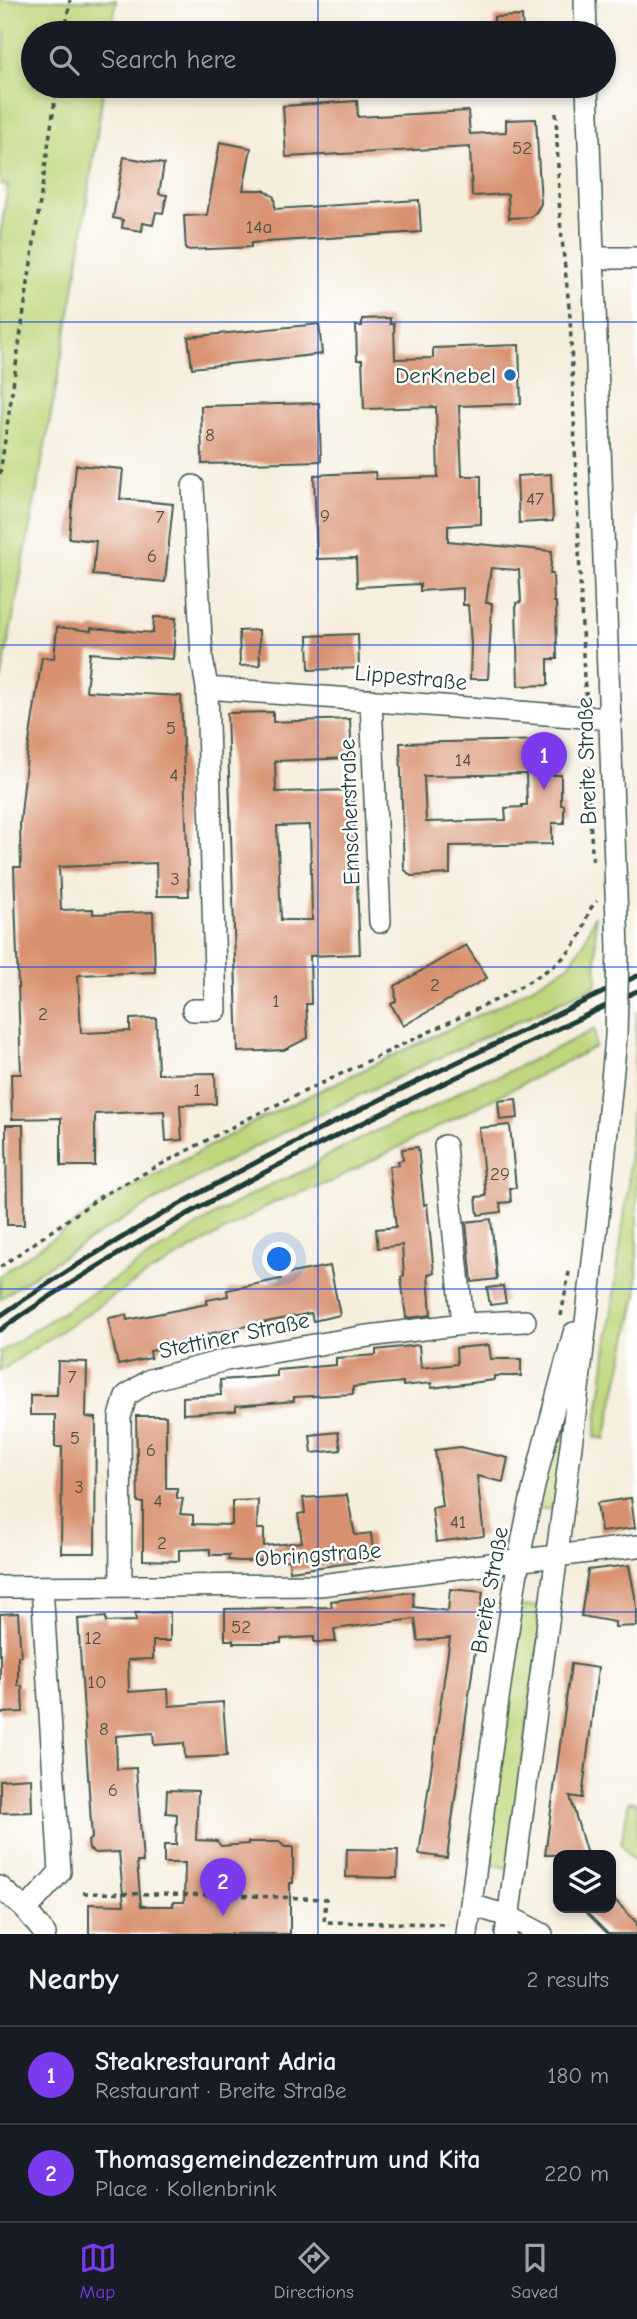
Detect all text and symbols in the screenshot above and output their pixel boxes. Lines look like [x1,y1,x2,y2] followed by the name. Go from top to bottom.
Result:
[21,21,616,98] search box
[45,41,83,79] icon: search
[101,45,236,75] text: Search here
[512,137,532,159] house number: 52
[246,216,272,238] house number: 14a
[395,362,496,389] place label: DerKnebel
[502,367,518,383] marker: DerKnebel
[205,424,215,446] house number: 8
[526,488,544,510] house number: 47
[320,505,330,527] house number: 9
[156,506,165,528] house number: 7
[147,545,157,567] house number: 6
[353,659,468,696] street label: Lippestraße
[571,696,602,826] street label: Breite Straße
[166,717,176,739] house number: 5
[521,732,567,790] pin: 1
[333,738,366,886] street label: Emscherstraße
[455,749,471,771] house number: 14
[169,764,179,786] house number: 4
[170,868,180,890] house number: 3
[430,974,440,996] house number: 2
[272,990,280,1012] house number: 1
[38,1003,48,1025] house number: 2
[193,1079,201,1101] house number: 1
[490,1163,510,1185] house number: 29
[262,1242,296,1276] your location
[156,1306,312,1365] street label: Stettiner Straße
[68,1366,77,1388] house number: 7
[70,1427,80,1449] house number: 5
[146,1439,156,1461] house number: 6
[74,1476,84,1498] house number: 3
[153,1490,163,1512] house number: 4
[450,1511,466,1533] house number: 41
[465,1525,514,1656] street label: Breite Straße
[157,1532,167,1554] house number: 2
[254,1537,382,1572] street label: Obringstraße
[231,1616,251,1638] house number: 52
[84,1627,102,1649] house number: 12
[87,1671,107,1693] house number: 10
[99,1718,109,1740] house number: 8
[108,1779,118,1801] house number: 6
[553,1850,616,1913] map controls
[553,1850,616,1913] button: layers
[200,1858,246,1916] pin: 2
[28,1962,119,1997] text: Nearby
[527,1966,609,1993] text: 2 results
[95,2047,337,2077] text: Steakrestaurant Adria
[46,2062,56,2089] text: 1
[547,2062,609,2089] text: 180 m
[95,2077,347,2104] text: Restaurant · Breite Straße
[95,2145,480,2175] text: Thomasgemeindezentrum und Kita
[45,2160,57,2187] text: 2
[544,2160,609,2187] text: 220 m
[95,2175,277,2202] text: Place · Kollenbrink
[79,2239,117,2303] tab: Map
[274,2239,354,2303] tab: Directions
[511,2239,558,2303] tab: Saved

